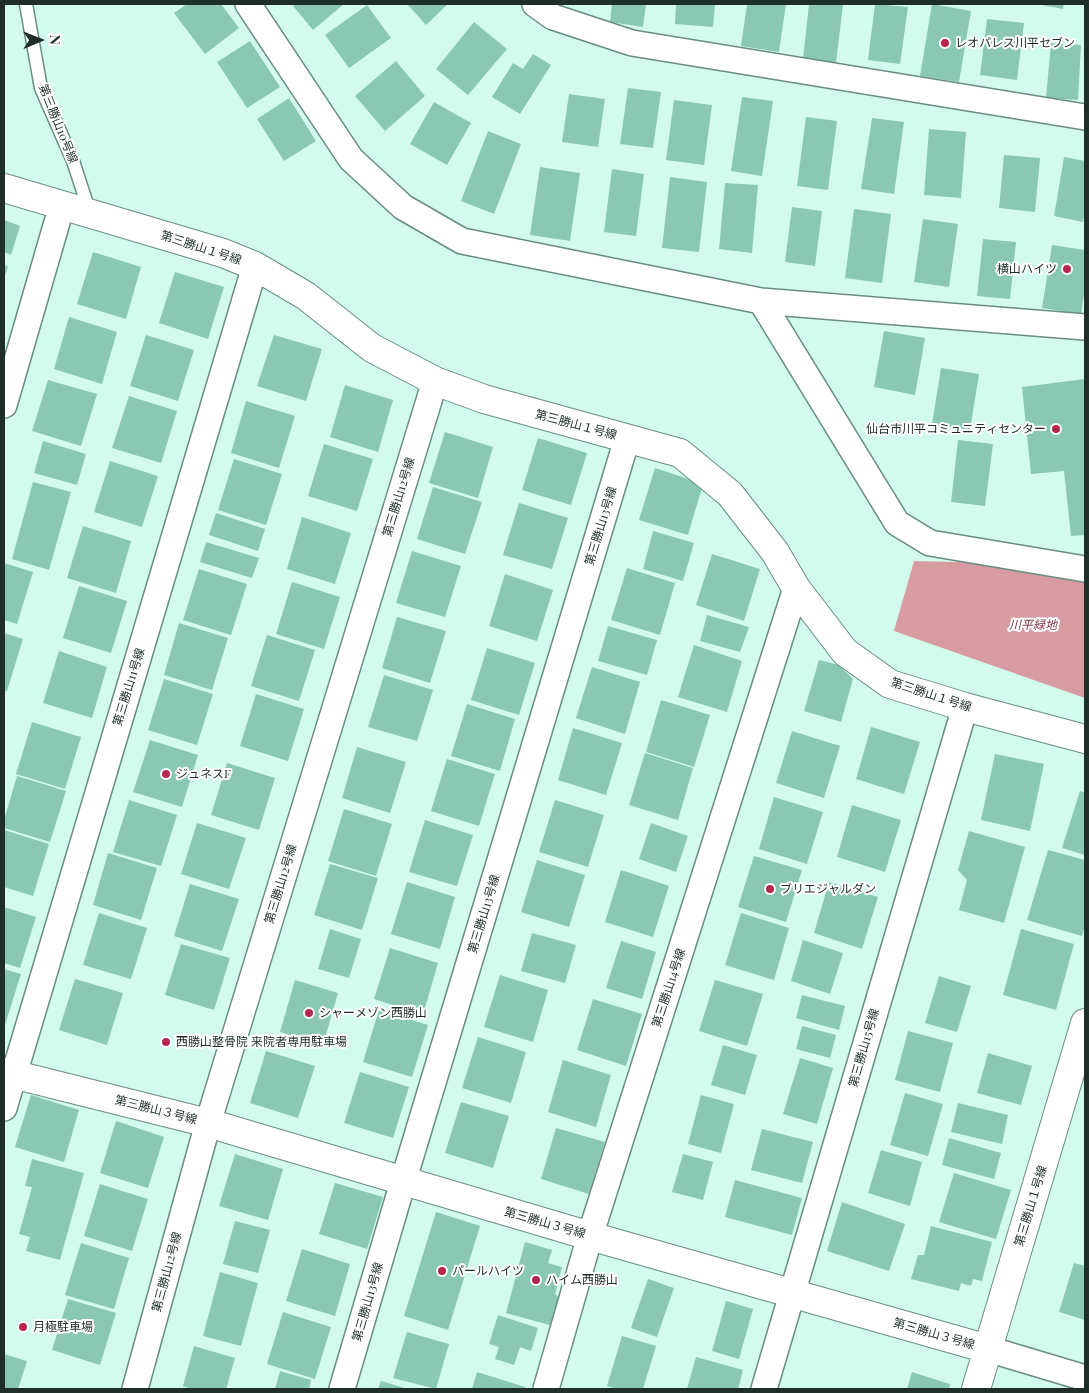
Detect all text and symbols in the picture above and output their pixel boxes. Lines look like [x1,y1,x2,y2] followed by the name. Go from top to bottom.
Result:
[15,15,65,65] north arrow
[46,35,65,45] text: N
[955,36,1075,50] place label: レオパレス川平セブン
[939,37,951,49] marker: レオパレス川平セブン
[36,83,80,165] street label: 第三勝山10号線
[159,228,243,268] street label: 第三勝山１号線
[997,262,1057,276] place label: 横山ハイツ
[1061,263,1073,275] marker: 横山ハイツ
[534,407,618,443] street label: 第三勝山１号線
[866,422,1046,436] place label: 仙台市川平コミュニティセンター
[1050,423,1062,435] marker: 仙台市川平コミュニティセンター
[380,456,418,538] street label: 第三勝山12号線
[582,485,620,567] street label: 第三勝山13号線
[1009,618,1057,632] park label: 川平緑地
[110,646,148,728] street label: 第三勝山11号線
[889,675,973,715] street label: 第三勝山１号線
[176,767,231,781] place label: ジュネスF
[160,768,172,780] marker: ジュネスF
[262,843,300,925] street label: 第三勝山12号線
[465,873,503,955] street label: 第三勝山13号線
[780,882,876,896] place label: ブリエジャルダン
[764,883,776,895] marker: ブリエジャルダン
[649,947,689,1029] street label: 第三勝山14号線
[319,1006,427,1020] place label: シャーメゾン西勝山
[303,1007,315,1019] marker: シャーメゾン西勝山
[846,1007,882,1089] street label: 第三勝山15号線
[176,1035,347,1049] place label: 西勝山整骨院 来院者専用駐車場
[160,1036,172,1048] marker: 西勝山整骨院 来院者専用駐車場
[114,1093,198,1127] street label: 第三勝山３号線
[1012,1164,1050,1248] street label: 第三勝山１号線
[503,1205,587,1241] street label: 第三勝山３号線
[149,1230,185,1314] street label: 第三勝山12号線
[350,1261,386,1343] street label: 第三勝山13号線
[452,1264,524,1278] place label: パールハイツ
[436,1265,448,1277] marker: パールハイツ
[546,1273,618,1287] place label: ハイム西勝山
[530,1274,542,1286] marker: ハイム西勝山
[892,1316,976,1352] street label: 第三勝山３号線
[33,1320,93,1334] place label: 月極駐車場
[17,1321,29,1333] marker: 月極駐車場

